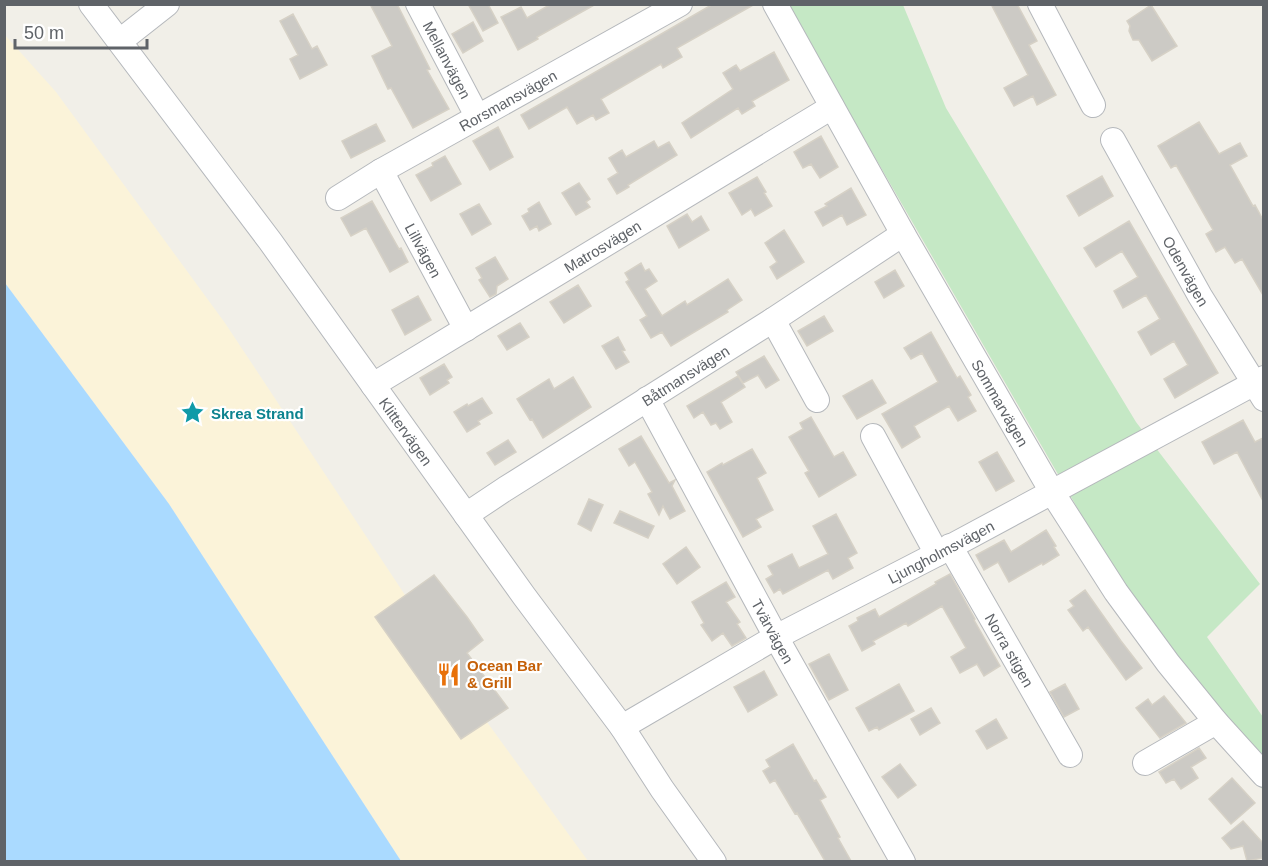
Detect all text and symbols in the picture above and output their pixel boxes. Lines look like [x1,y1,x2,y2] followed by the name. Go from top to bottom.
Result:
[15,12,147,50] scale bar
[420,18,475,101] street label: Mellanvägen
[24,23,64,43] text: 50 m
[456,66,560,134] street label: Rorsmansvägen
[561,216,644,276] street label: Matrosvägen
[402,220,445,280] street label: Lillvägen
[1160,233,1213,309] street label: Odenvägen
[638,341,732,409] street label: Båtmansvägen
[969,356,1032,449] street label: Sommarvägen
[376,394,436,468] street label: Klittervägen
[180,400,206,426] place icon: Skrea Strand
[211,405,304,422] place label: Skrea Strand
[885,517,997,586] street label: Ljungholmsvägen
[748,596,798,666] street label: Tvärvägen
[982,610,1037,690] street label: Norra stigen
[467,657,542,691] place label: Ocean Bar & Grill
[436,661,462,687] restaurant icon: Ocean Bar & Grill

